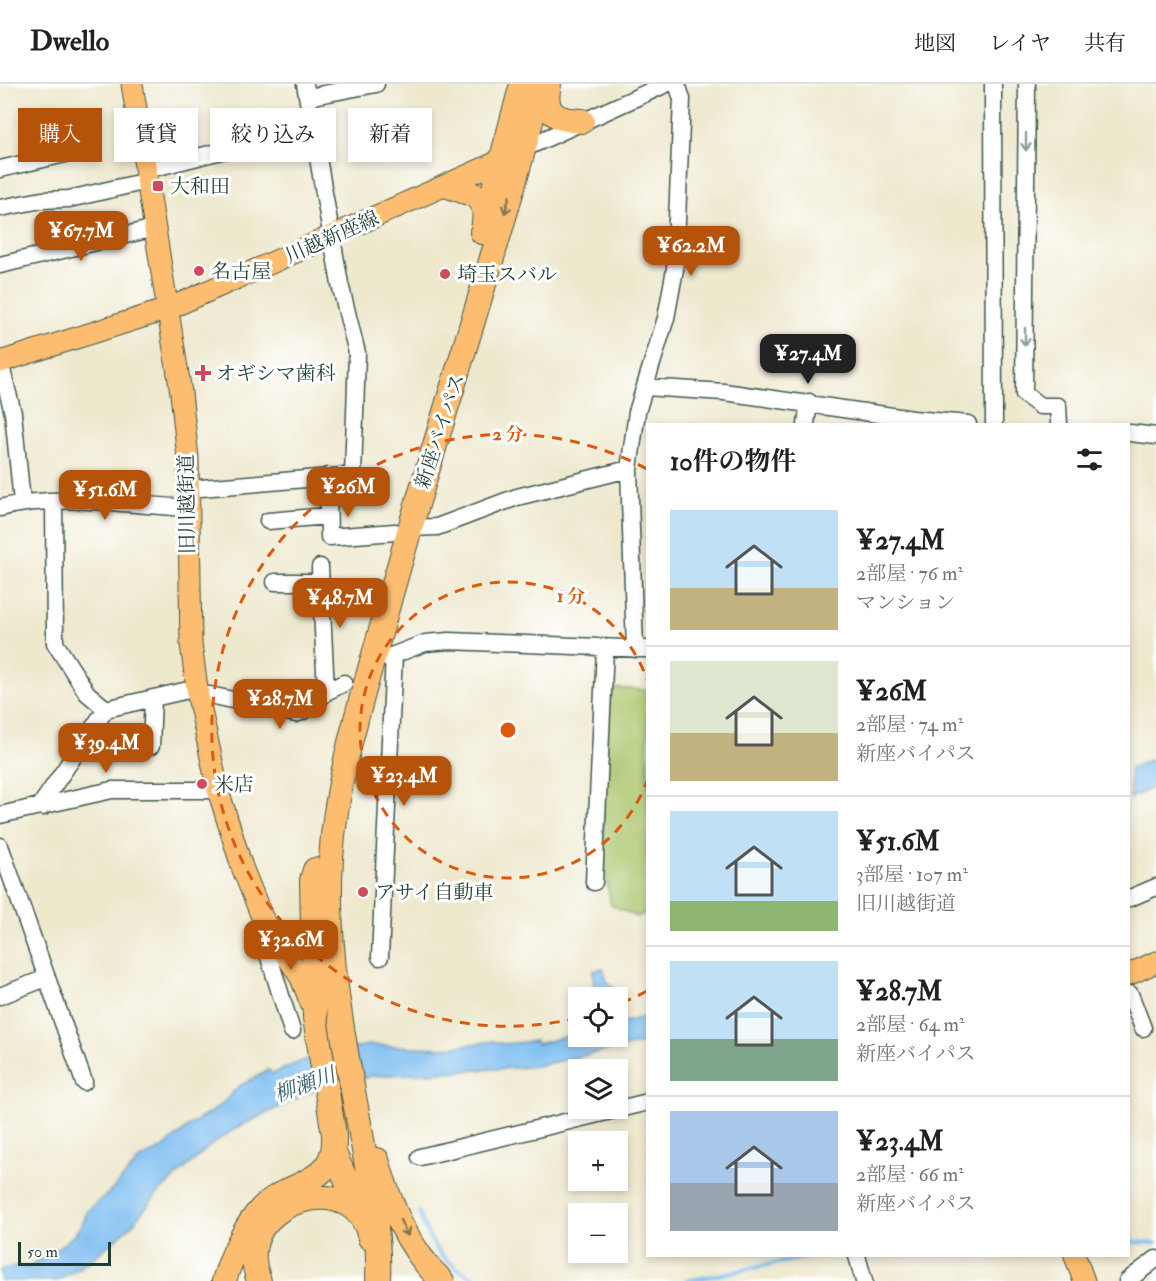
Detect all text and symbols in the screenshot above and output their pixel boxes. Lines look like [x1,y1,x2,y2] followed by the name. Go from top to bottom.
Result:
[30,24,109,59] text: Dwello
[914,30,956,57] text: 地図
[989,30,1051,57] text: レイヤ
[1084,30,1126,57] text: 共有
[18,108,102,162] chip: 購入
[114,108,198,162] chip: 賃貸
[210,108,336,162] chip: 絞り込み
[348,108,432,162] chip: 新着
[1020,132,1032,152] one-way arrow
[170,174,230,199] place label: 大和田
[151,179,165,193] marker: 大和田
[501,195,512,214] one-way arrow
[281,205,383,269] street label: 川越新座線
[32,211,130,262] pin: ¥67.7M
[48,218,114,243] text: ¥67.7M
[642,226,740,277] pin: ¥62.2M
[657,233,725,258] text: ¥62.2M
[211,259,271,284] place label: 名古屋
[457,262,557,287] place label: 埼玉スバル
[192,264,206,278] marker: 名古屋
[438,267,452,281] marker: 埼玉スバル
[1019,327,1031,347] one-way arrow
[759,334,857,385] pin: ¥27.4M
[774,341,842,366] text: ¥27.4M
[216,361,336,386] place label: オギシマ歯科
[194,364,212,382] marker: オギシマ歯科
[410,370,470,492] street label: 新座バイパス
[493,423,523,446] text: 2 分
[1073,443,1106,476] icon: filters
[670,446,796,478] text: 10件の物件
[174,454,200,554] street label: 旧川越街道
[312,467,384,518] pin: ¥26M
[56,470,154,521] pin: ¥51.6M
[321,474,375,499] text: ¥26M
[73,477,137,502] text: ¥51.6M
[856,525,945,557] text: ¥27.4M
[718,534,790,606] icon: home
[856,561,963,586] text: 2部屋 · 76 m²
[291,578,389,629] pin: ¥48.7M
[307,585,373,610] text: ¥48.7M
[557,585,585,608] text: 1 分
[856,590,955,615] text: マンション
[856,676,927,708] text: ¥26M
[231,679,329,730] pin: ¥28.7M
[718,685,790,757] icon: home
[247,686,313,711] text: ¥28.7M
[856,712,963,737] text: 2部屋 · 74 m²
[498,720,518,740] centre of rings
[57,723,155,774] pin: ¥39.4M
[72,730,140,755] text: ¥39.4M
[856,741,976,766] text: 新座バイパス
[355,756,453,807] pin: ¥23.4M
[370,763,438,788] text: ¥23.4M
[214,772,254,797] place label: 米店
[195,777,209,791] marker: 米店
[856,826,940,858] text: ¥51.6M
[718,835,790,907] icon: home
[856,862,968,887] text: 3部屋 · 107 m²
[375,880,494,905] place label: アサイ自動車
[356,885,370,899] marker: アサイ自動車
[856,891,956,916] text: 旧川越街道
[242,920,340,971] pin: ¥32.6M
[258,927,324,952] text: ¥32.6M
[856,976,942,1008] text: ¥28.7M
[718,985,790,1057] icon: home
[568,987,628,1263] map controls
[568,987,628,1047] button: locate
[856,1012,965,1037] text: 2部屋 · 64 m²
[856,1041,976,1066] text: 新座バイパス
[568,1059,628,1119] button: layers
[271,1061,341,1108] water label: 柳瀬川
[856,1126,943,1158] text: ¥23.4M
[568,1131,628,1191] button: +
[718,1135,790,1207] icon: home
[856,1162,964,1187] text: 2部屋 · 66 m²
[856,1191,976,1216] text: 新座バイパス
[568,1203,628,1263] button: −
[398,1219,410,1237] one-way arrow
[18,1239,111,1266] scale bar
[27,1242,58,1262] text: 50 m

